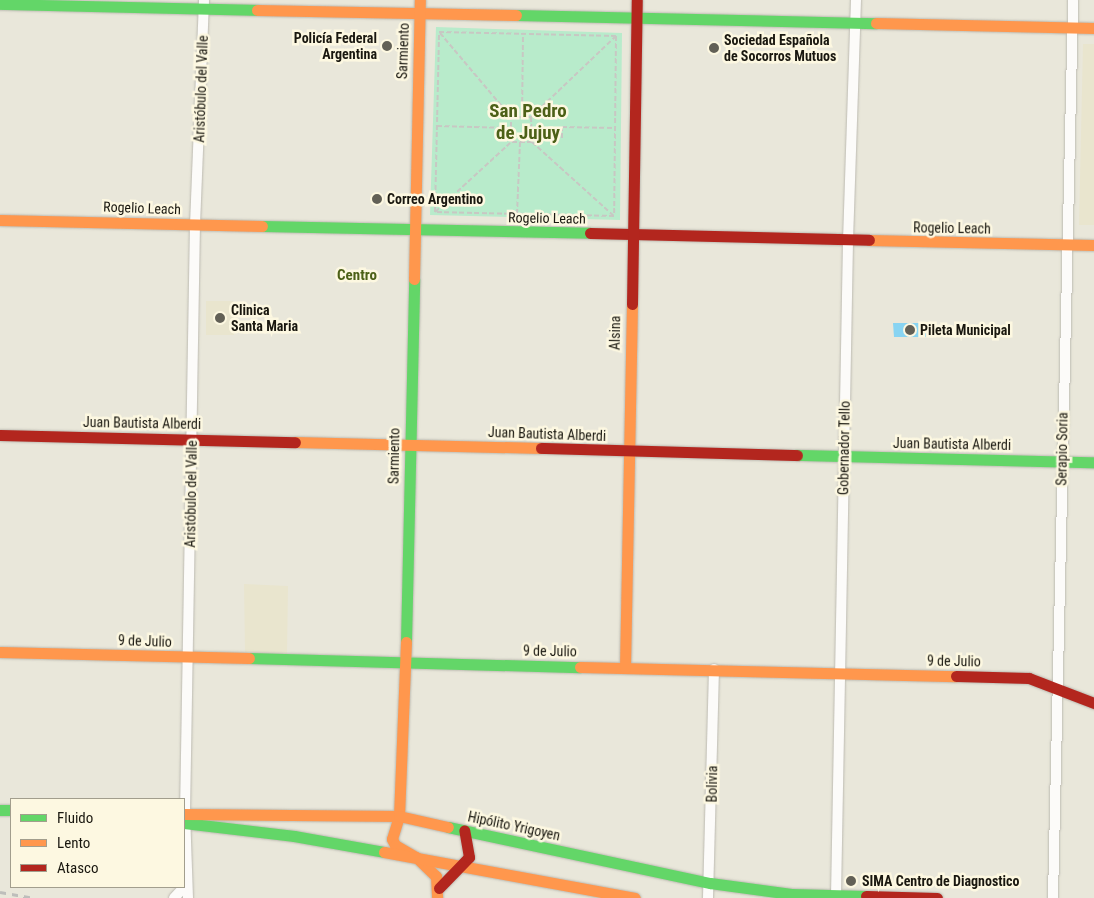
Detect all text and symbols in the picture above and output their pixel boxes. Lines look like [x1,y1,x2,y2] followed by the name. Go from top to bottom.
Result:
[394,23,412,79] street label: Sarmiento
[294,30,377,62] place label: Policía Federal Argentina
[724,32,836,64] place label: Sociedad Española de Socorros Mutuos
[191,35,211,143] street label: Aristóbulo del Valle
[381,40,393,52] marker: Policía Federal Argentina
[708,42,720,54] marker: Sociedad Española de Socorros Mutuos
[489,100,567,144] district label: San Pedro de Jujuy
[387,191,483,207] place label: Correo Argentino
[371,193,383,205] marker: Correo Argentino
[103,198,181,218] street label: Rogelio Leach
[508,209,586,227] street label: Rogelio Leach
[913,219,991,237] street label: Rogelio Leach
[337,267,377,285] district label: Centro
[231,302,298,334] place label: Clinica Santa Maria
[213,311,227,325] marker: Clinica Santa Maria
[606,316,624,350] street label: Alsina
[920,322,1011,338] place label: Pileta Municipal
[904,324,916,336] marker: Pileta Municipal
[835,401,853,495] street label: Gobernador Tello
[1053,412,1071,486] street label: Serapio Soria
[83,414,201,432] street label: Juan Bautista Alberdi
[488,424,606,444] street label: Juan Bautista Alberdi
[385,428,403,484] street label: Sarmiento
[893,435,1011,453] street label: Juan Bautista Alberdi
[182,440,200,548] street label: Aristóbulo del Valle
[118,632,172,650] street label: 9 de Julio
[523,642,577,660] street label: 9 de Julio
[927,652,981,670] street label: 9 de Julio
[703,765,721,803] street label: Bolivia
[10,798,185,888] legend
[466,808,562,844] street label: Hipólito Yrigoyen
[57,809,93,827] text: Fluido
[57,834,90,852] text: Lento
[57,859,98,877] text: Atasco
[862,873,1019,889] place label: SIMA Centro de Diagnostico
[844,874,858,888] marker: SIMA Centro de Diagnostico

